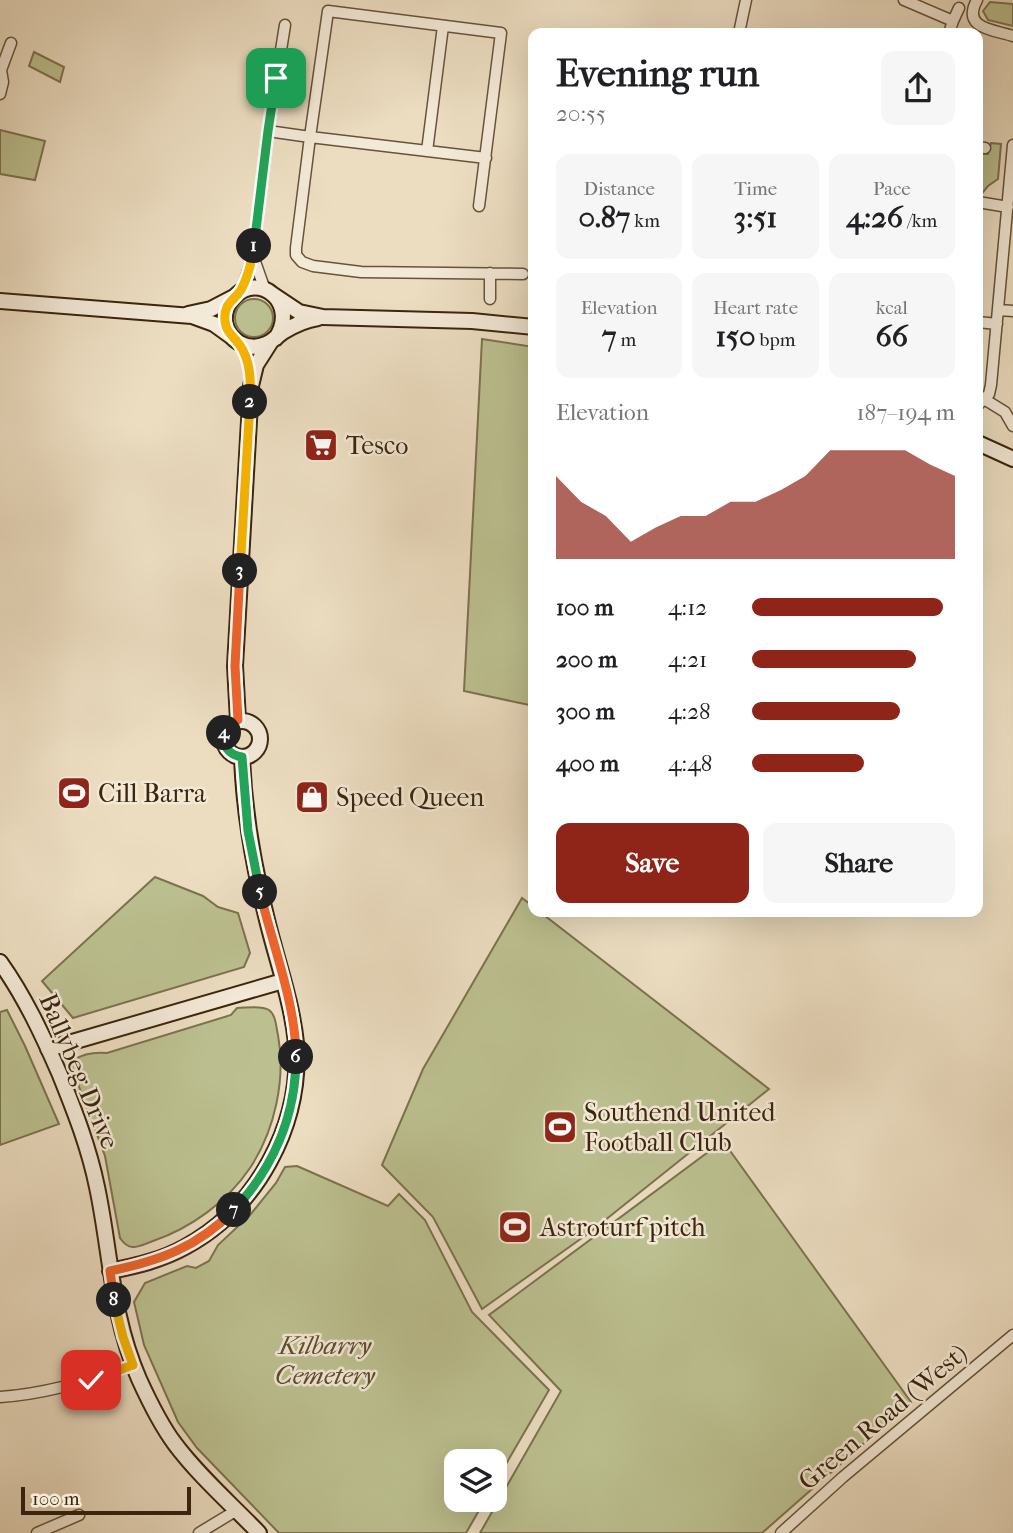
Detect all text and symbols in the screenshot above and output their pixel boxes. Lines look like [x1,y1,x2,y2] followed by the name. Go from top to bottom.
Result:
[246,48,306,108] pin
[556,51,759,96] text: Evening run
[881,51,955,125] button: share
[257,59,295,97] icon: arrive
[556,100,606,127] text: 20:55
[583,178,655,200] text: Distance
[734,178,777,200] text: Time
[873,178,911,200] text: Pace
[578,200,630,235] text: 0.87
[734,200,777,235] text: 3:51
[846,200,903,235] text: 4:26
[630,210,660,232] text: km
[903,210,937,232] text: /km
[236,229,272,264] pin: 1
[250,234,257,256] text: 1
[581,297,658,319] text: Elevation
[713,297,798,319] text: Heart rate
[876,297,908,319] text: kcal
[602,319,616,354] text: 7
[715,319,755,354] text: 150
[876,319,908,354] text: 66
[616,329,636,351] text: m
[755,329,796,351] text: bpm
[232,384,268,420] pin: 2
[245,390,254,412] text: 2
[556,399,649,426] text: Elevation
[856,399,955,426] text: 187–194 m
[302,426,340,464] supermarket icon: Tesco
[346,430,408,461] place label: Tesco
[222,554,258,588] pin: 3
[236,559,243,581] text: 3
[556,594,614,621] text: 100 m
[668,594,707,621] text: 4:12
[556,646,617,673] text: 200 m
[668,646,707,673] text: 4:21
[556,698,615,725] text: 300 m
[668,698,711,725] text: 4:28
[206,716,242,750] pin: 4
[218,721,229,743] text: 4
[556,750,619,777] text: 400 m
[668,750,712,777] text: 4:48
[55,774,93,812] sports icon: Cill Barra
[98,778,207,809] place label: Cill Barra
[293,778,331,816] shop icon: Speed Queen
[336,782,484,813] place label: Speed Queen
[556,823,749,903] button: Save
[763,823,955,903] button: Share
[243,874,278,910] pin: 5
[255,880,264,902] text: 5
[32,988,126,1154] street label: Ballybeg Drive
[278,1040,314,1074] pin: 6
[290,1045,301,1067] text: 6
[584,1097,776,1158] place label: Southend United Football Club
[541,1108,579,1146] sports icon: Southend United Football Club
[216,1192,252,1228] pin: 7
[229,1198,238,1220] text: 7
[496,1208,534,1246] sports icon: Astroturf pitch
[539,1212,706,1243] place label: Astroturf pitch
[96,1282,132,1318] pin: 8
[109,1288,118,1310] text: 8
[275,1330,376,1391] park label: Kilbarry Cemetery
[792,1337,974,1497] street label: Green Road (West)
[61,1350,121,1410] pin
[72,1361,110,1399] icon: check
[444,1449,507,1512] map controls
[444,1449,507,1512] button: layers
[21,1484,191,1516] scale bar
[32,1488,80,1510] text: 100 m

